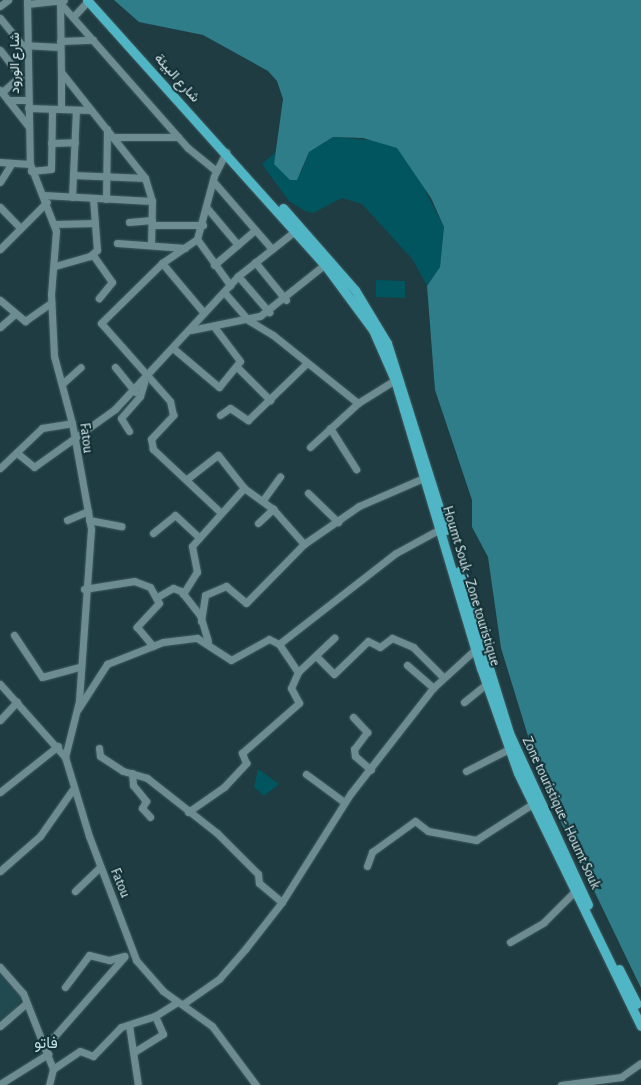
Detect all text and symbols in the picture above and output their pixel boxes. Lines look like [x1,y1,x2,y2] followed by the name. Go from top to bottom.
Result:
[7,32,23,94] street label: شارع الورود
[151,50,203,106] street label: شارع البيئة
[76,422,96,454] street label: Fatou
[439,504,503,668] street label: Houmt Souk - Zone touristique
[518,734,604,892] street label: Zone touristique - Houmt Souk
[107,866,133,900] street label: Fatou
[34,1033,58,1053] district label: فاتو

